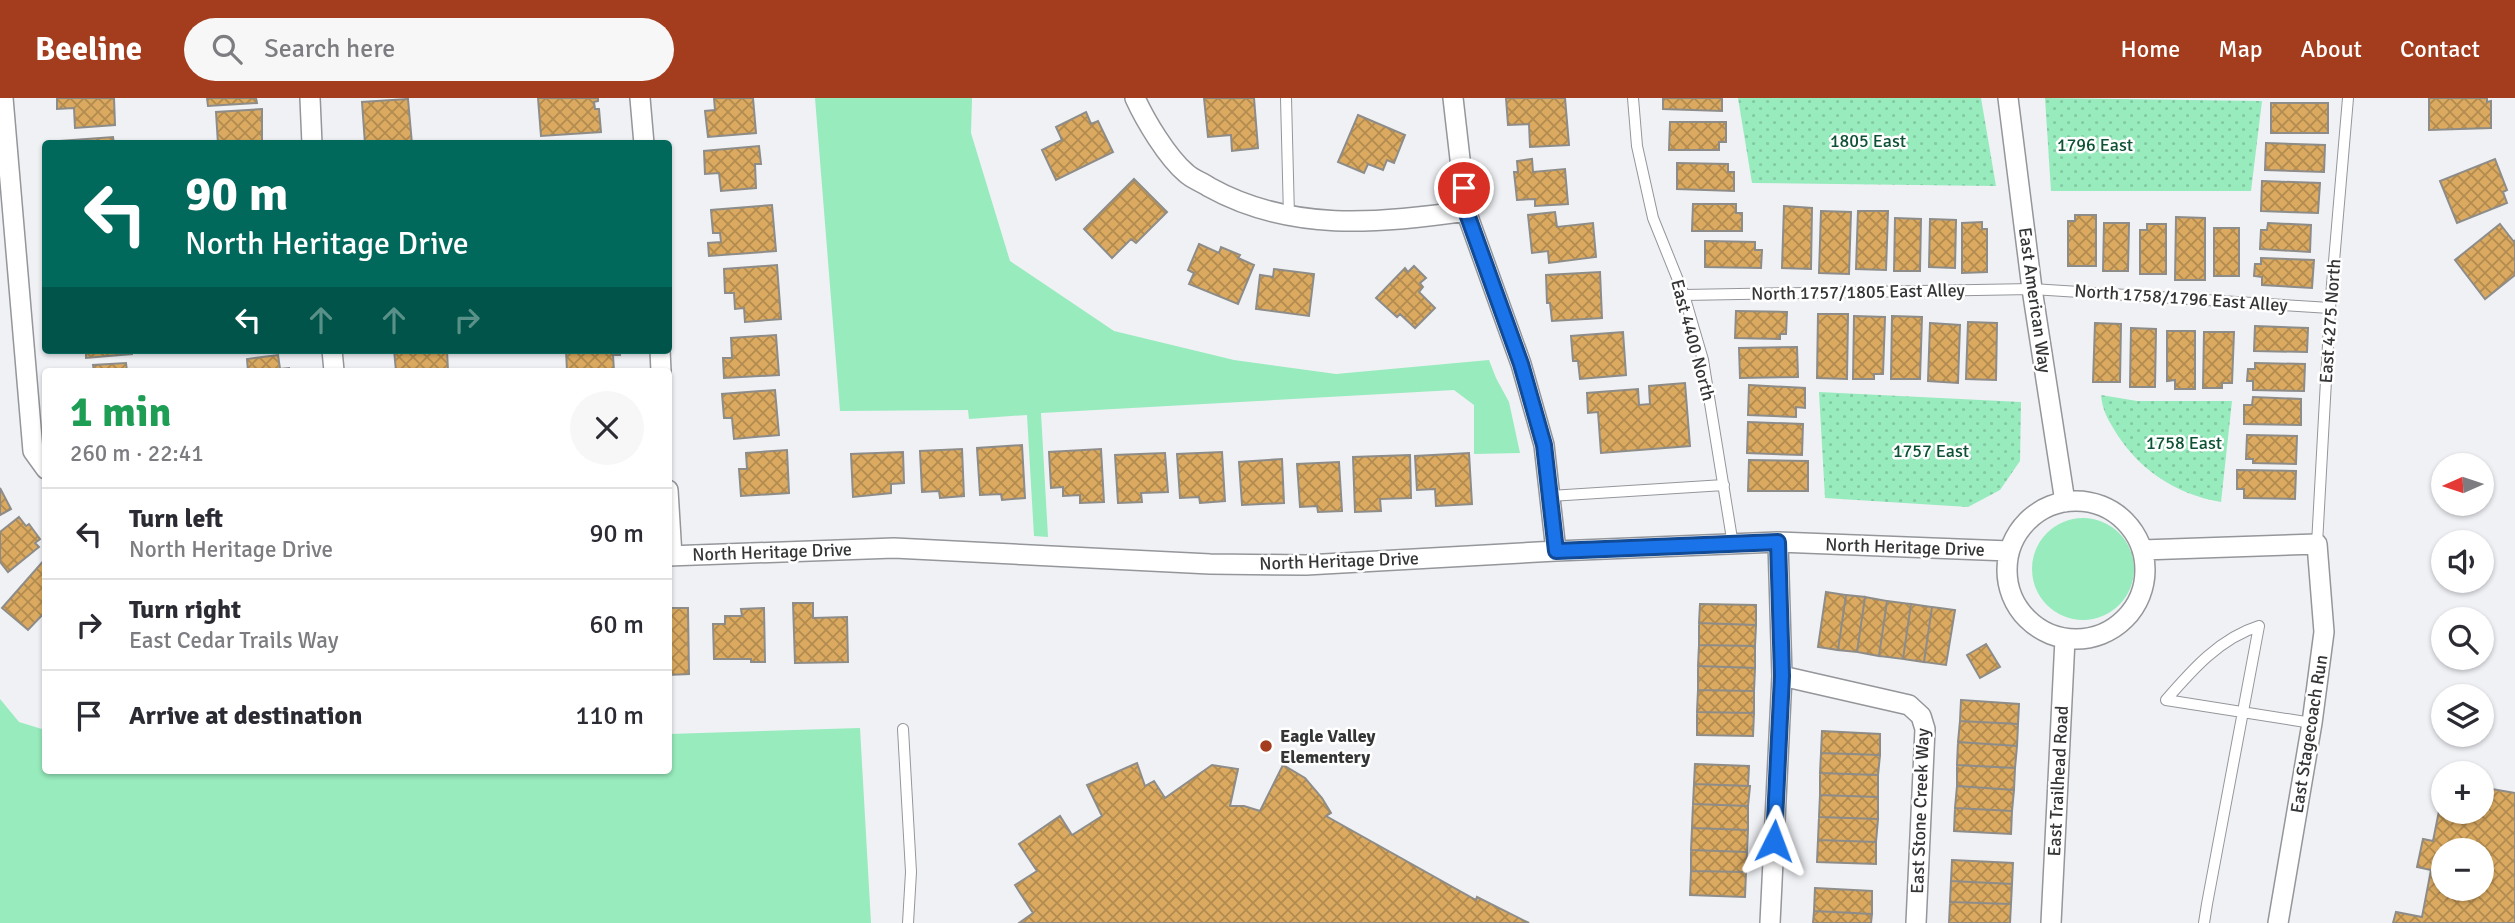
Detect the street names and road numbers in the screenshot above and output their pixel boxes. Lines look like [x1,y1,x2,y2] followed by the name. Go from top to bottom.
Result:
[2014,226,2056,375] street label: East American Way
[2315,258,2345,384] street label: East 4275 North
[1666,277,1720,403] street label: East 4400 North
[1751,279,1966,305] street label: North 1757/1805 East Alley
[2074,280,2289,316] street label: North 1758/1796 East Alley
[1825,533,1985,561] street label: North Heritage Drive
[692,538,852,566] street label: North Heritage Drive
[1259,547,1419,575] street label: North Heritage Drive
[2286,653,2332,815] street label: East Stagecoach Run
[2043,705,2073,857] street label: East Trailhead Road
[1906,727,1934,894] street label: East Stone Creek Way

